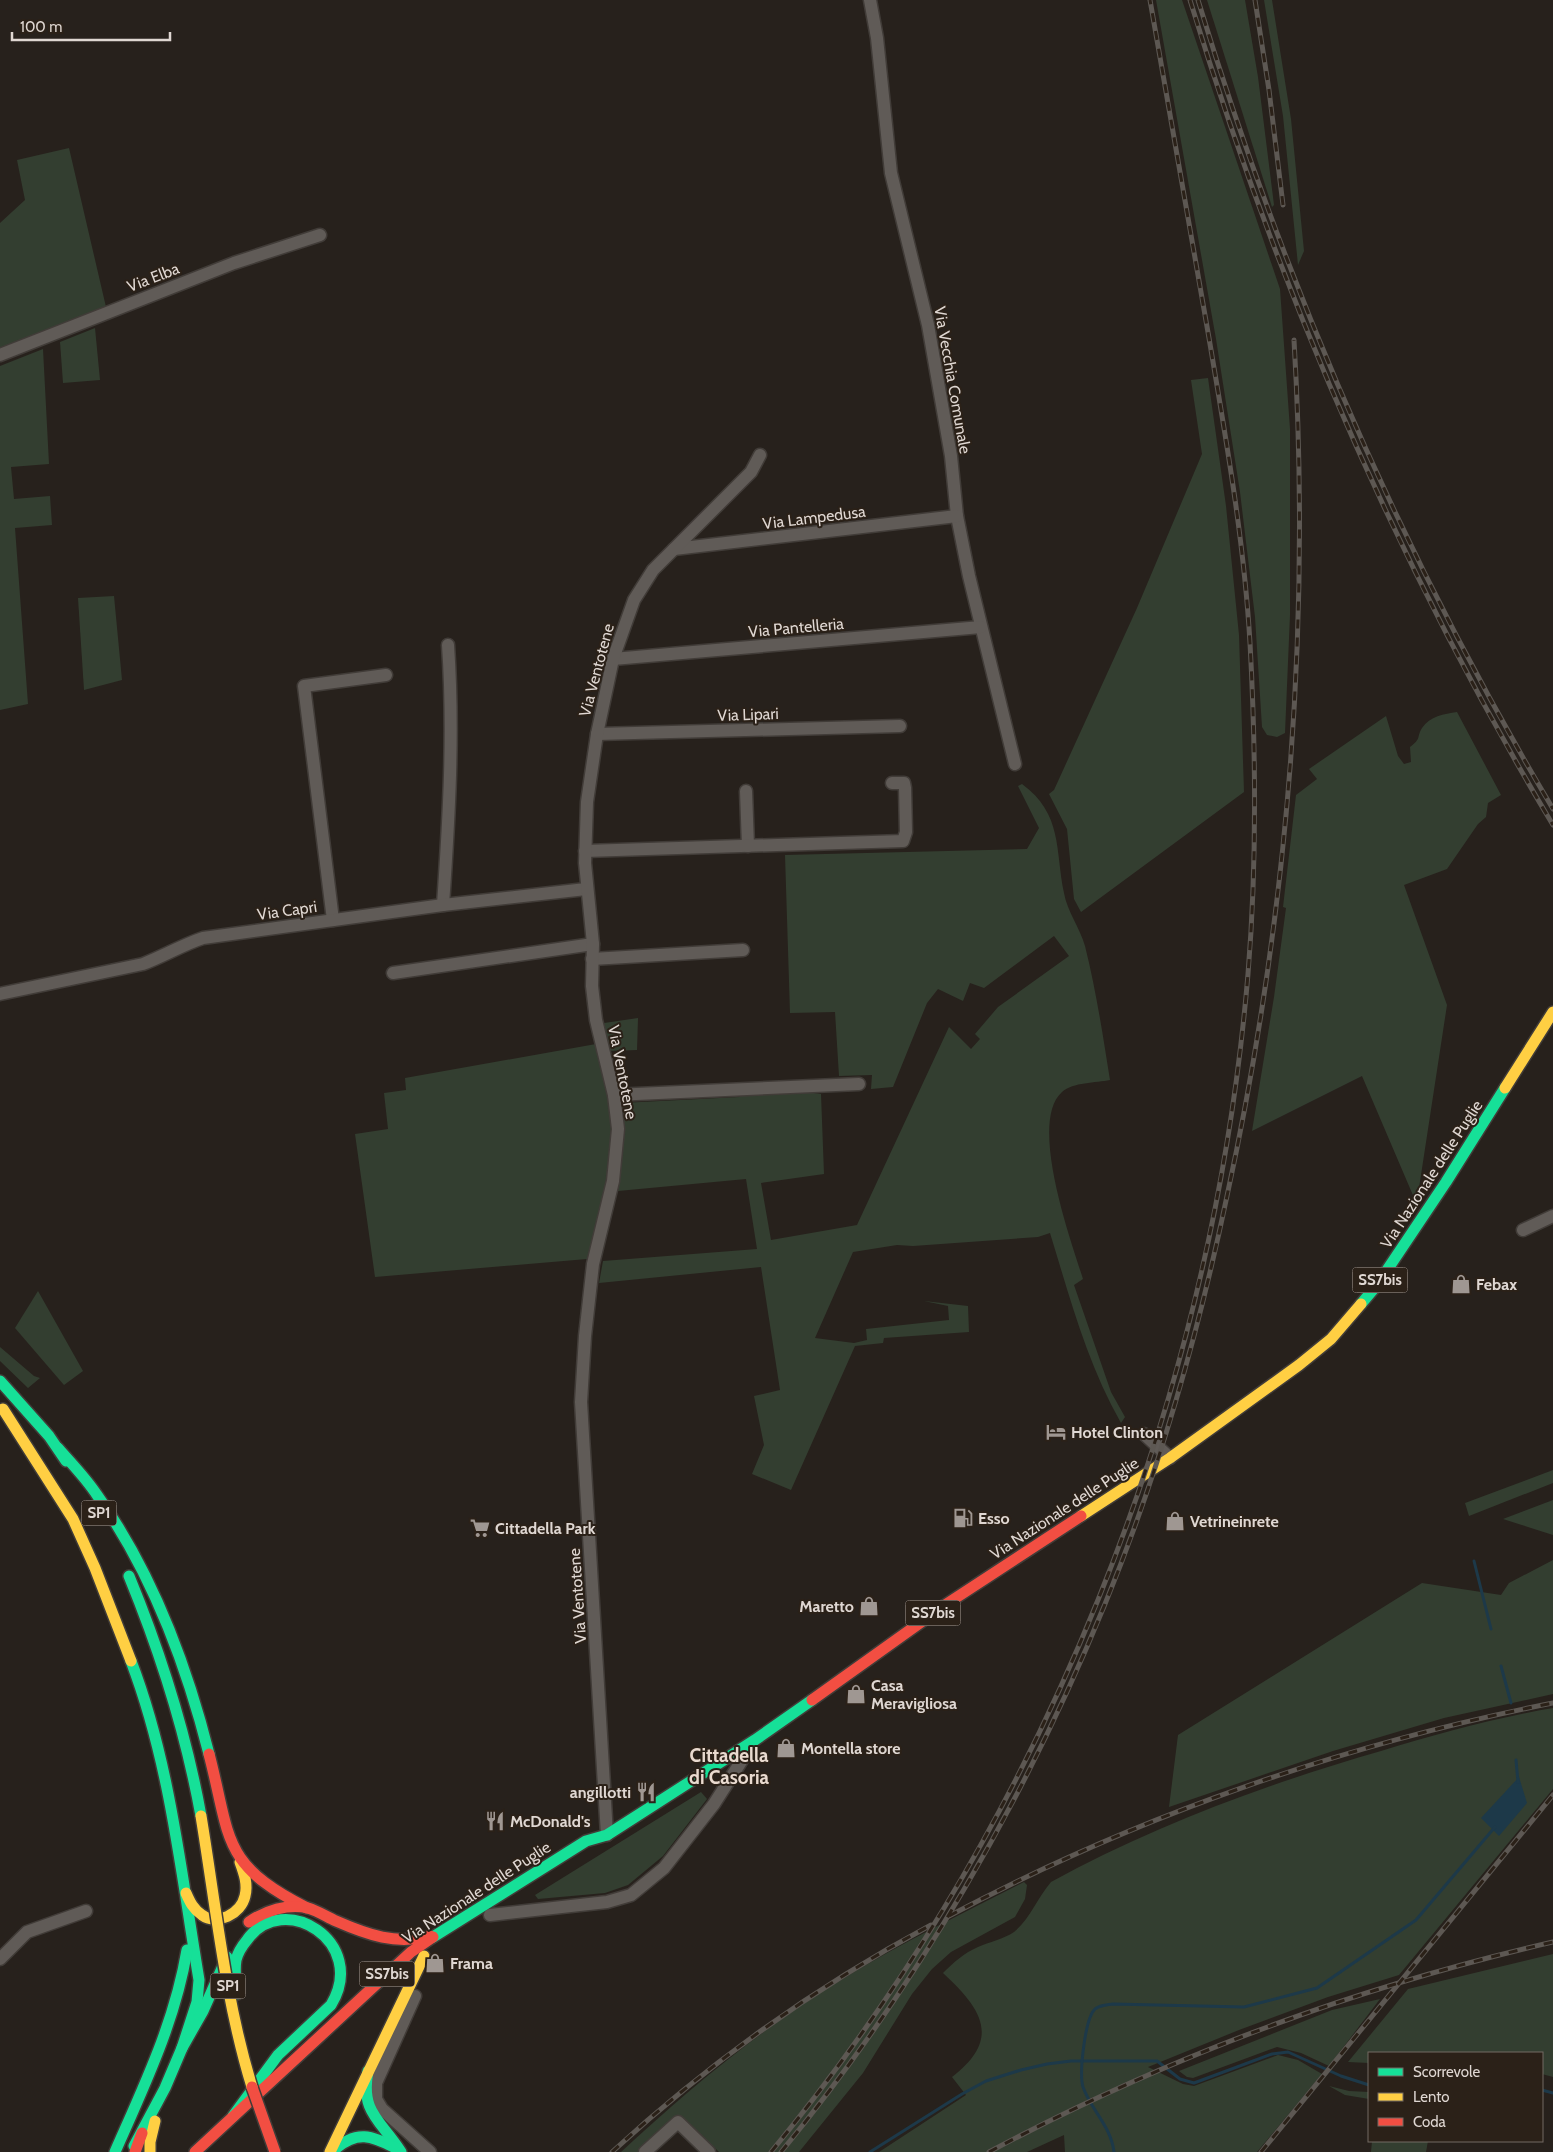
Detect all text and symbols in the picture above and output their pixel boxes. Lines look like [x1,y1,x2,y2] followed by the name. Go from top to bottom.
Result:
[12,10,170,42] scale bar
[20,18,62,36] text: 100 m
[124,259,182,296] street label: Via Elba
[930,305,975,455] street label: Via Vecchia Comunale
[762,502,867,533] street label: Via Lampedusa
[747,614,845,641] street label: Via Pantelleria
[575,621,618,719] street label: Via Ventotene
[717,704,779,725] street label: Via Lipari
[256,897,318,924] street label: Via Capri
[604,1023,641,1121] street label: Via Ventotene
[1376,1097,1486,1252] street label: Via Nazionale delle Puglie
[1352,1268,1408,1292] road number: SS7bis
[1450,1273,1472,1295] shop icon: Febax
[1476,1275,1517,1294] place label: Febax
[1045,1421,1067,1443] hotel icon: Hotel Clinton
[1071,1423,1163,1442] place label: Hotel Clinton
[987,1453,1142,1563] street label: Via Nazionale delle Puglie
[82,1500,116,1526] road number: SP1
[952,1507,974,1529] fuel station icon: Esso
[978,1509,1010,1528] place label: Esso
[1164,1510,1186,1532] shop icon: Vetrineinrete
[1190,1512,1279,1531] place label: Vetrineinrete
[469,1517,491,1539] supermarket icon: Cittadella Park
[495,1519,596,1538] place label: Cittadella Park
[565,1548,590,1644] street label: Via Ventotene
[858,1595,880,1617] shop icon: Maretto
[799,1597,854,1616] place label: Maretto
[906,1600,960,1626] road number: SS7bis
[871,1676,957,1713] place label: Casa Meravigliosa
[845,1683,867,1705] shop icon: Casa Meravigliosa
[775,1737,797,1759] shop icon: Montella store
[801,1739,900,1758] place label: Montella store
[689,1744,769,1789] district label: Cittadella di Casoria
[635,1781,657,1803] restaurant icon: angillotti
[570,1783,631,1802] place label: angillotti
[484,1810,506,1832] restaurant icon: McDonald's
[510,1812,591,1831] place label: McDonald's
[399,1837,554,1947] street label: Via Nazionale delle Puglie
[424,1952,446,1974] shop icon: Frama
[450,1954,493,1973] place label: Frama
[360,1962,414,1986] road number: SS7bis
[210,1974,246,1998] road number: SP1
[1368,2052,1543,2142] legend
[1413,2063,1481,2081] text: Scorrevole
[1413,2088,1450,2106] text: Lento
[1413,2113,1447,2131] text: Coda

